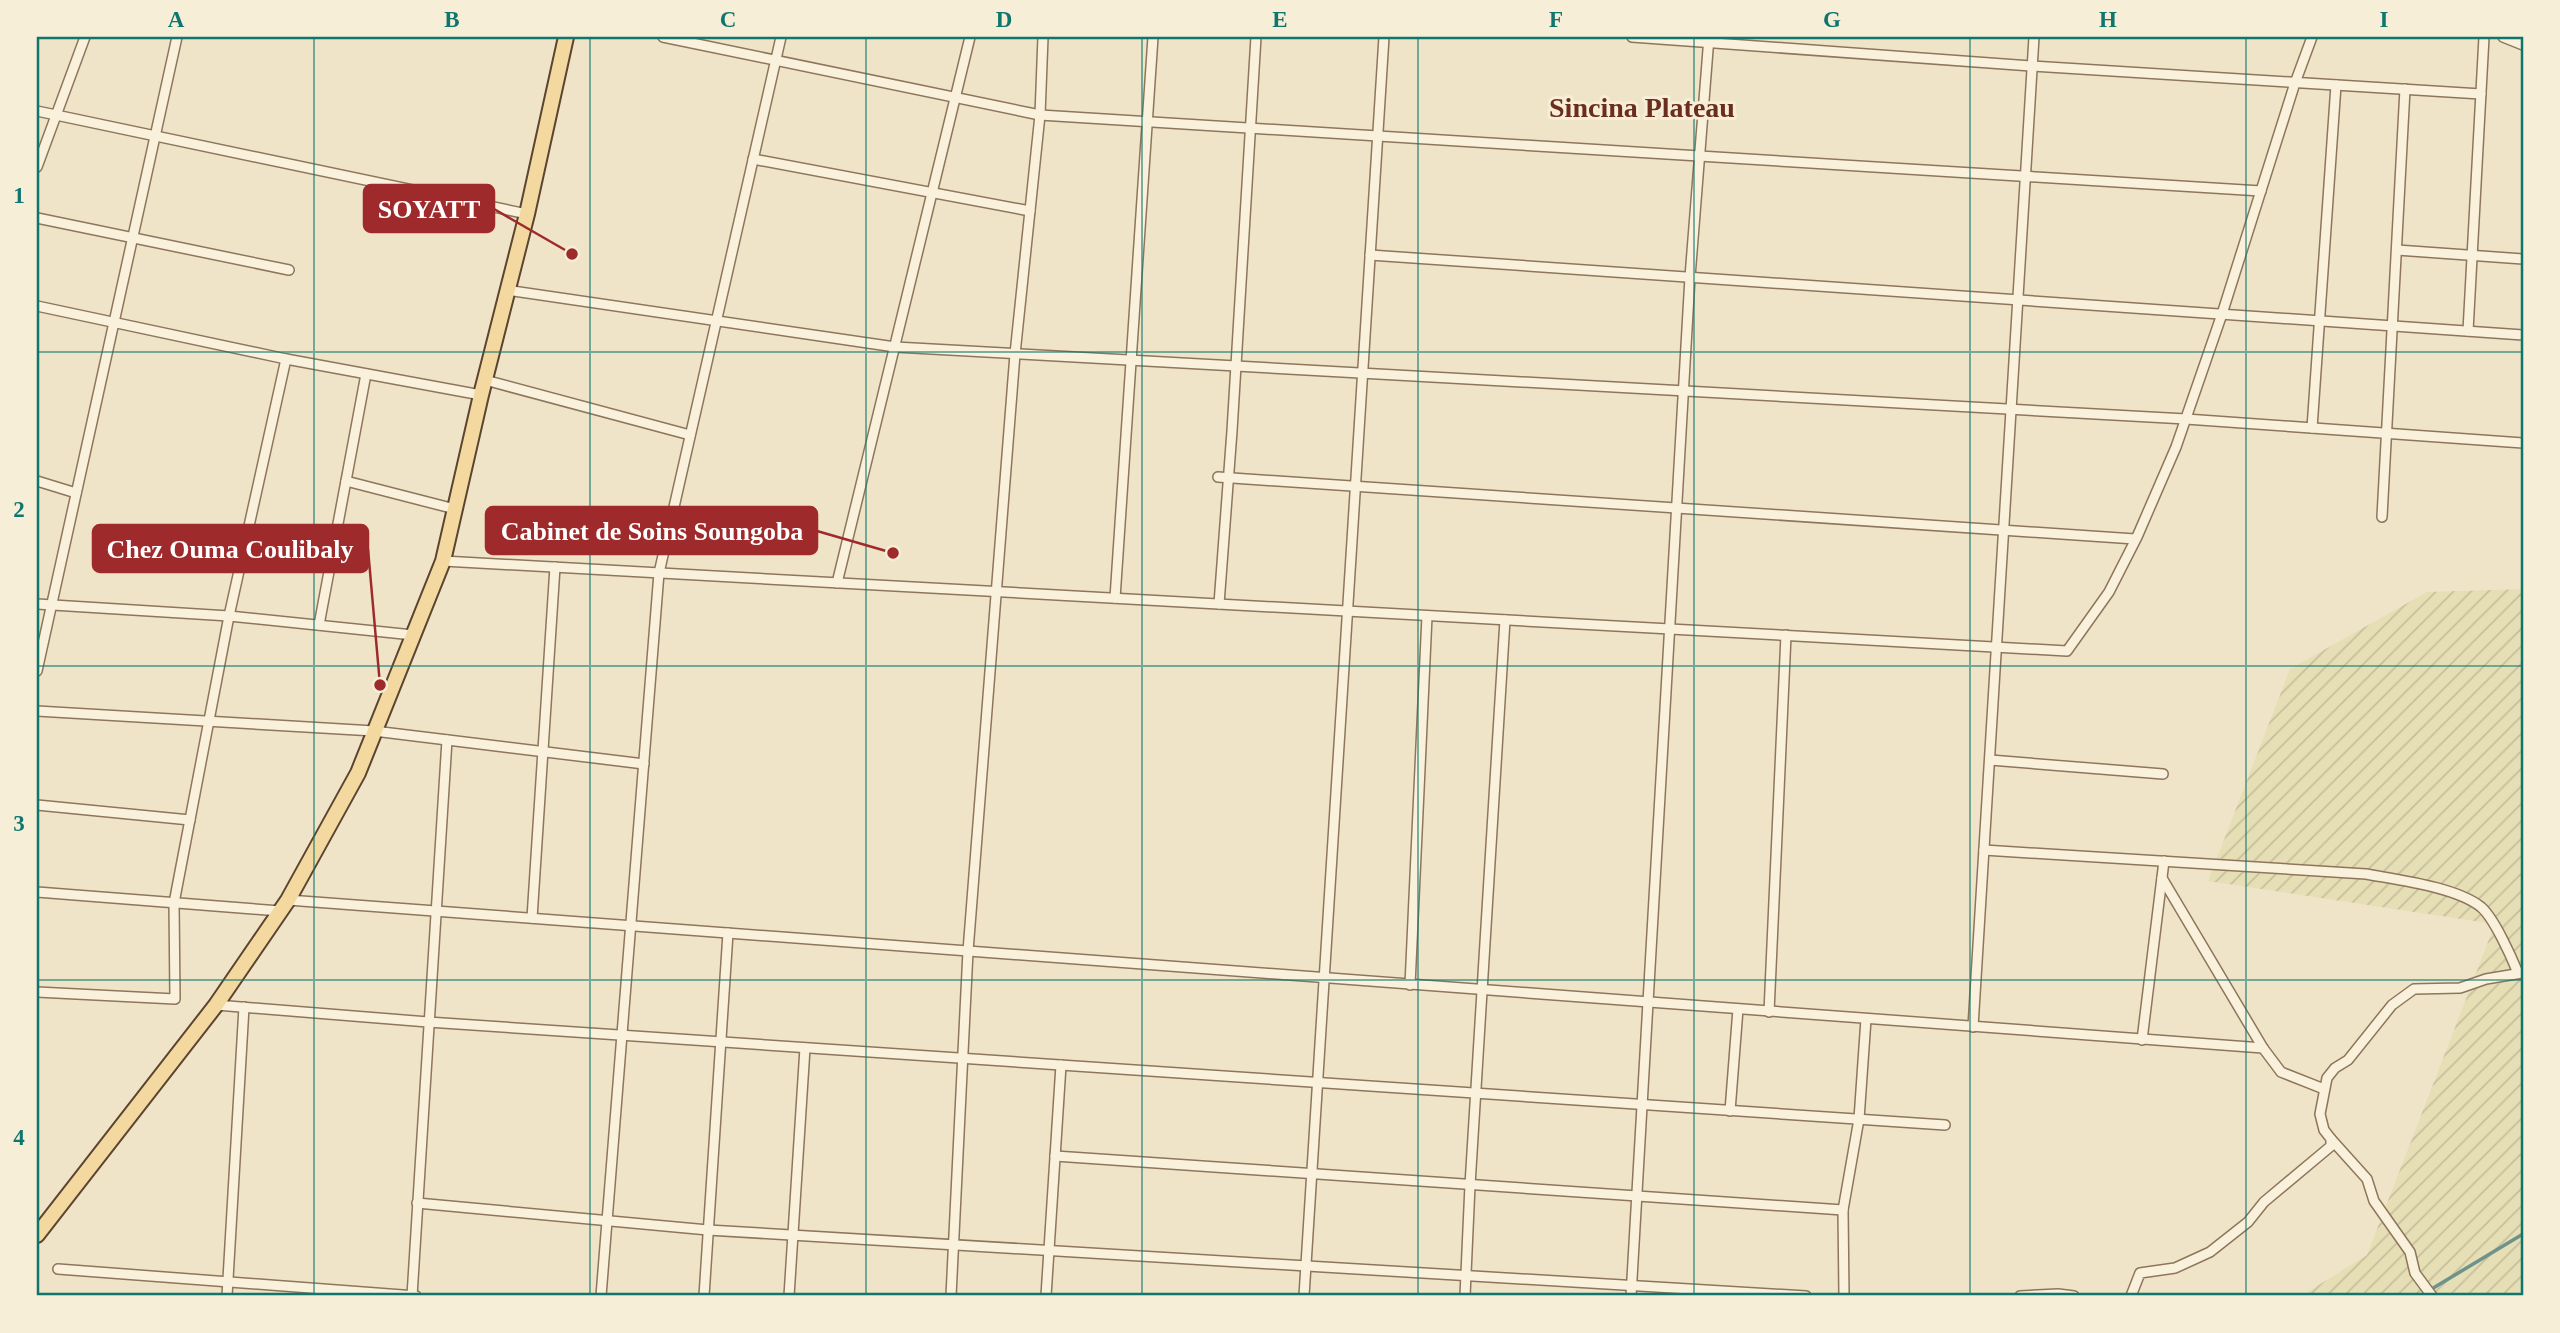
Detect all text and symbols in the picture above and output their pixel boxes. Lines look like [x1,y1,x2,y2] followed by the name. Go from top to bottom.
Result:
[168,7,185,32] text: A
[444,7,460,32] text: B
[720,7,736,32] text: C
[996,7,1012,32] text: D
[1272,7,1288,32] text: E
[1549,7,1563,32] text: F
[1823,7,1841,32] text: G
[2099,7,2117,32] text: H
[2380,7,2389,32] text: I
[1549,92,1735,123] district label: Sincina Plateau
[13,183,25,208] text: 1
[364,185,494,232] callout: SOYATT
[378,195,480,224] text: SOYATT
[13,497,25,522] text: 2
[486,507,817,554] callout: Cabinet de Soins Soungoba
[501,517,803,546] text: Cabinet de Soins Soungoba
[93,525,368,572] callout: Chez Ouma Coulibaly
[106,535,354,564] text: Chez Ouma Coulibaly
[13,811,25,836] text: 3
[13,1125,25,1150] text: 4

